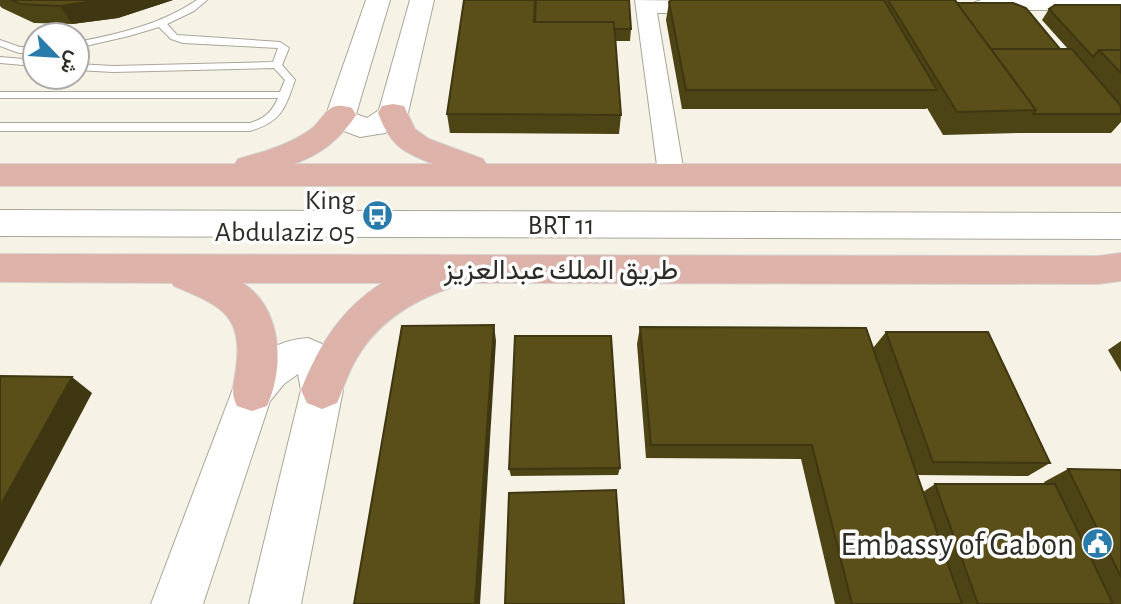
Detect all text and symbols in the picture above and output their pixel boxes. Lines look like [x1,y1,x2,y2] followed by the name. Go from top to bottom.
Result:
[21,21,91,91] north arrow
[56,48,83,77] text: ش
[215,187,355,247] place label: King Abdulaziz 05
[361,198,395,232] bus stop icon: King Abdulaziz 05
[527,212,595,240] street label: BRT 11
[443,257,678,287] street label: طريق الملك عبدالعزيز
[1080,526,1114,560] public building icon: Embassy of Gabon
[840,529,1074,562] place label: Embassy of Gabon

